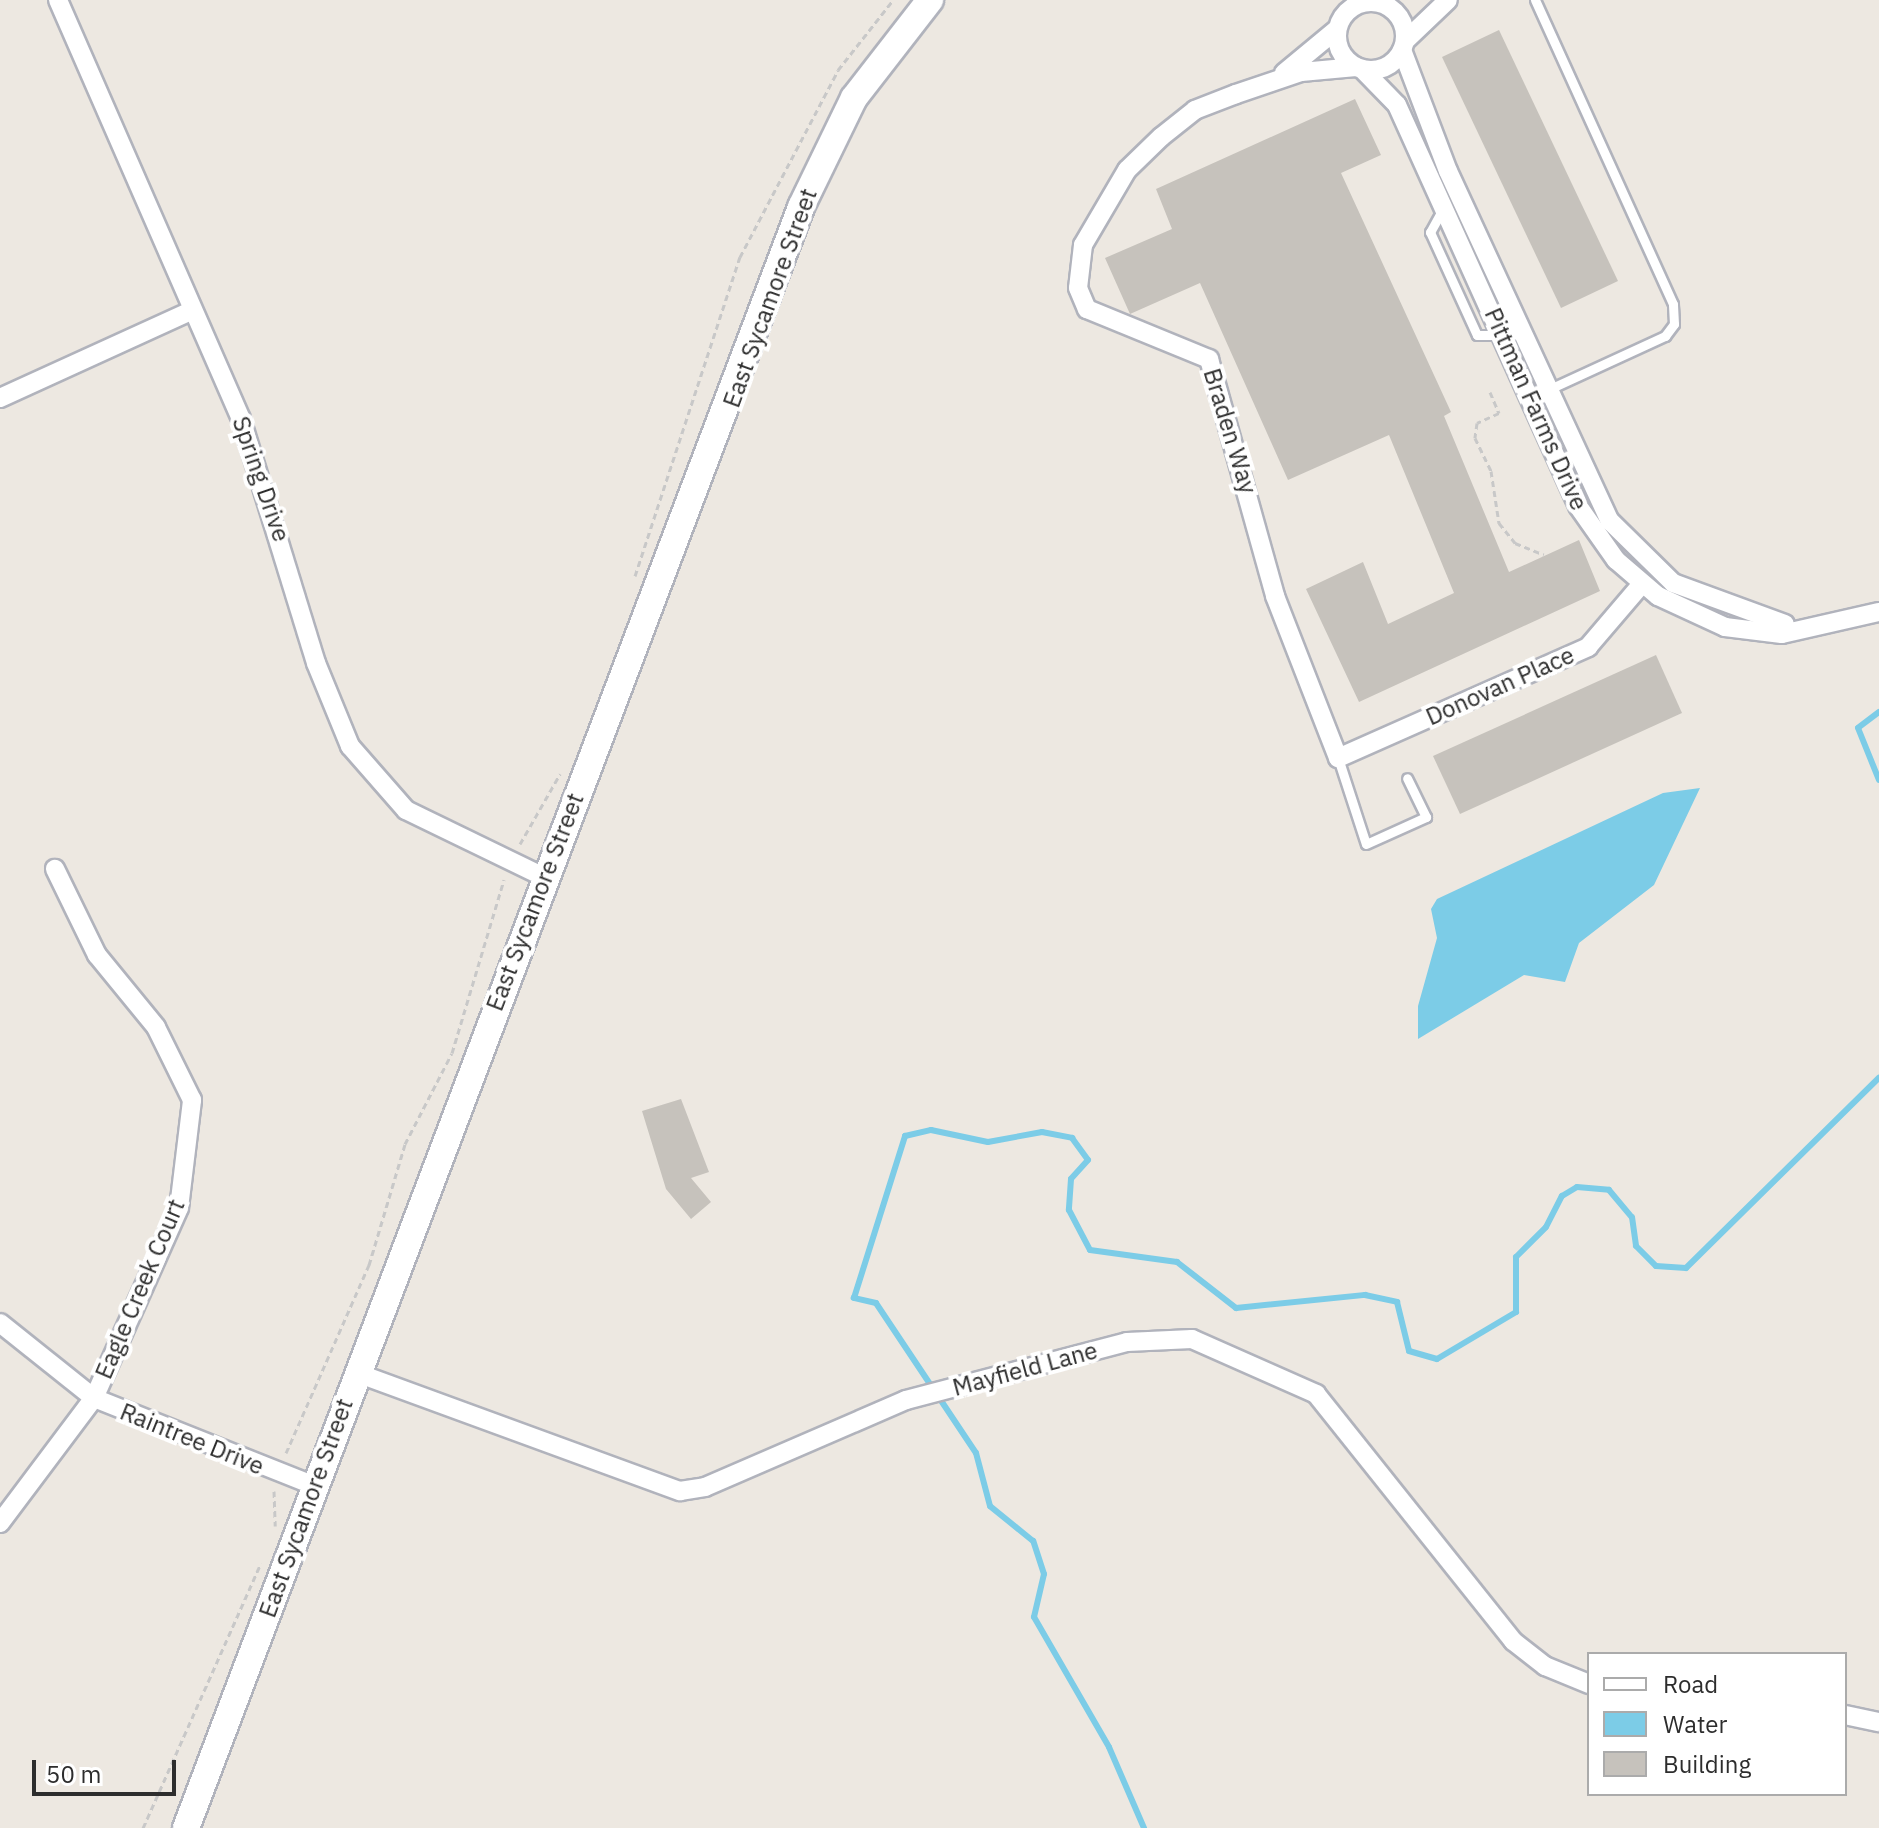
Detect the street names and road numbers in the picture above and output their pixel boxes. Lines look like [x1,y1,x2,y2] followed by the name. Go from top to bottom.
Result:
[717,185,823,411] street label: East Sycamore Street
[1478,303,1594,515] street label: Pittman Farms Drive
[1197,365,1263,497] street label: Braden Way
[226,413,296,545] street label: Spring Drive
[1421,640,1579,732] street label: Donovan Place
[480,789,590,1015] street label: East Sycamore Street
[89,1195,191,1383] street label: Eagle Creek Court
[949,1336,1101,1402] street label: Mayfield Lane
[253,1395,359,1621] street label: East Sycamore Street
[116,1397,268,1481] street label: Raintree Drive

